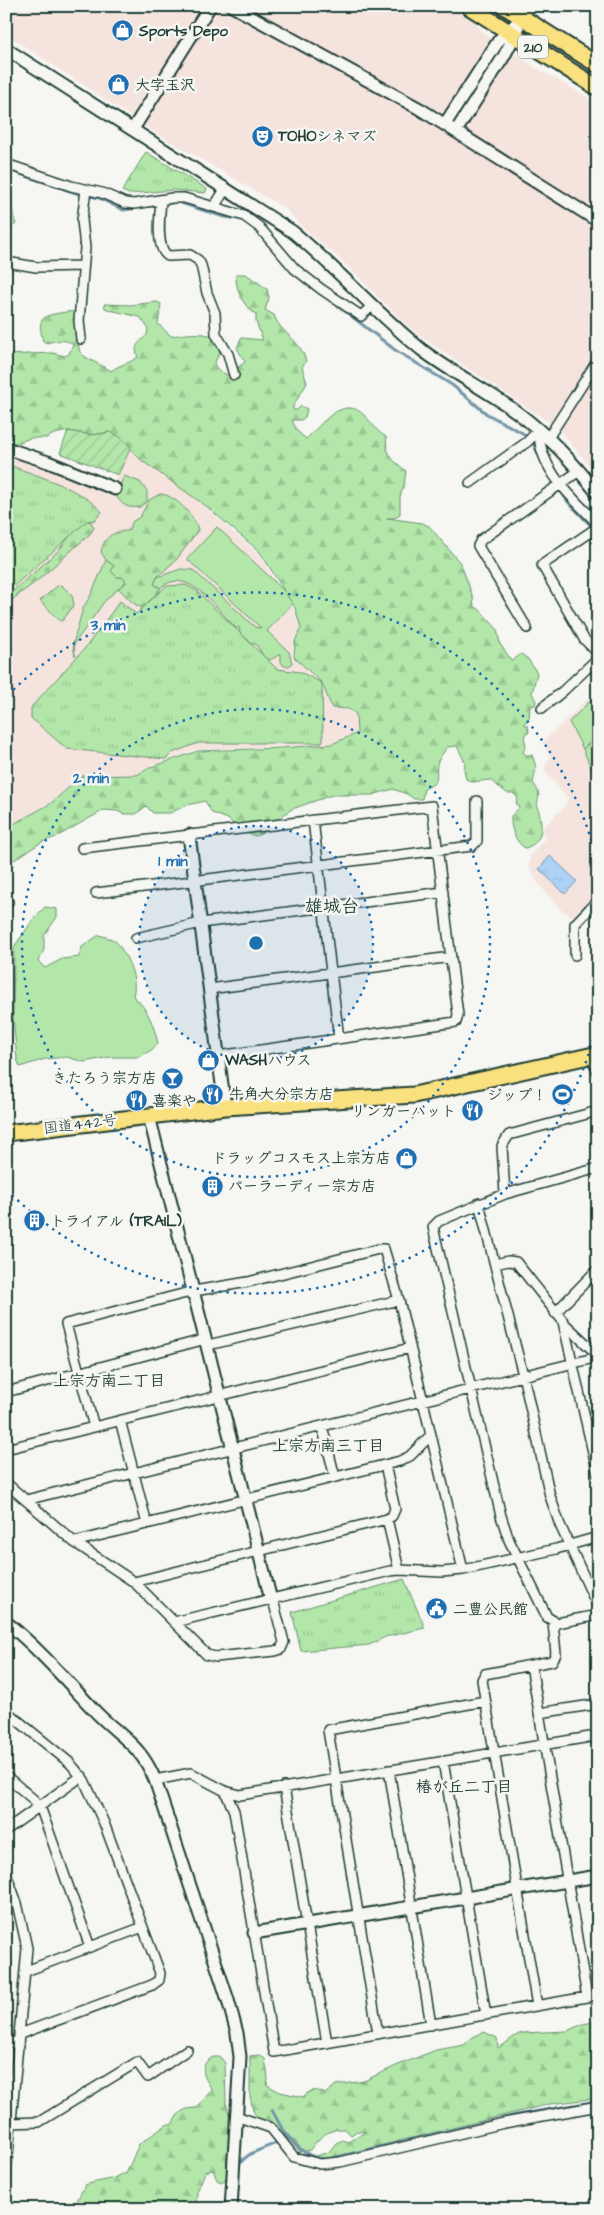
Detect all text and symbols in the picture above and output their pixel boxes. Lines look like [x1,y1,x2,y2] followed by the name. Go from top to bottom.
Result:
[111,19,135,43] shop icon: Sports Depo
[138,21,228,42] place label: Sports Depo
[518,36,548,58] road number: 210
[107,73,131,97] shop icon: 大字玉沢
[135,75,195,96] place label: 大字玉沢
[250,124,274,148] theatre icon: TOHOシネマズ
[277,126,377,147] place label: TOHOシネマズ
[89,615,126,636] text: 3 min
[72,768,110,789] text: 2 min
[158,851,188,872] text: 1 min
[305,894,359,919] district label: 雄城台
[247,934,265,952] centre of rings
[197,1048,221,1072] shop icon: WASHハウス
[224,1050,312,1071] place label: WASHハウス
[161,1066,185,1090] bar icon: きたろう宗方店
[52,1068,157,1089] place label: きたろう宗方店
[201,1082,225,1106] restaurant icon: 牛角大分宗方店
[551,1083,575,1107] sports icon: ジップ！
[229,1084,334,1105] place label: 牛角大分宗方店
[487,1085,547,1106] place label: ジップ！
[124,1089,148,1113] restaurant icon: 喜楽や
[152,1091,197,1112] place label: 喜楽や
[460,1099,484,1123] restaurant icon: リンガーハット
[351,1101,456,1122] place label: リンガーハット
[42,1110,118,1139] street label: 国道442号
[395,1146,419,1170] shop icon: ドラッグコスモス上宗方店
[212,1148,391,1169] place label: ドラッグコスモス上宗方店
[200,1174,224,1198] building icon: パーラーディー宗方店
[228,1176,376,1197] place label: パーラーディー宗方店
[22,1209,46,1233] building icon: トライアル (TRAIL)
[50,1211,183,1232] place label: トライアル (TRAIL)
[53,1370,165,1392] district label: 上宗方南二丁目
[272,1435,384,1457] district label: 上宗方南三丁目
[425,1597,449,1621] public building icon: 二豊公民館
[453,1599,528,1620] place label: 二豊公民館
[416,1776,512,1798] district label: 椿が丘二丁目

